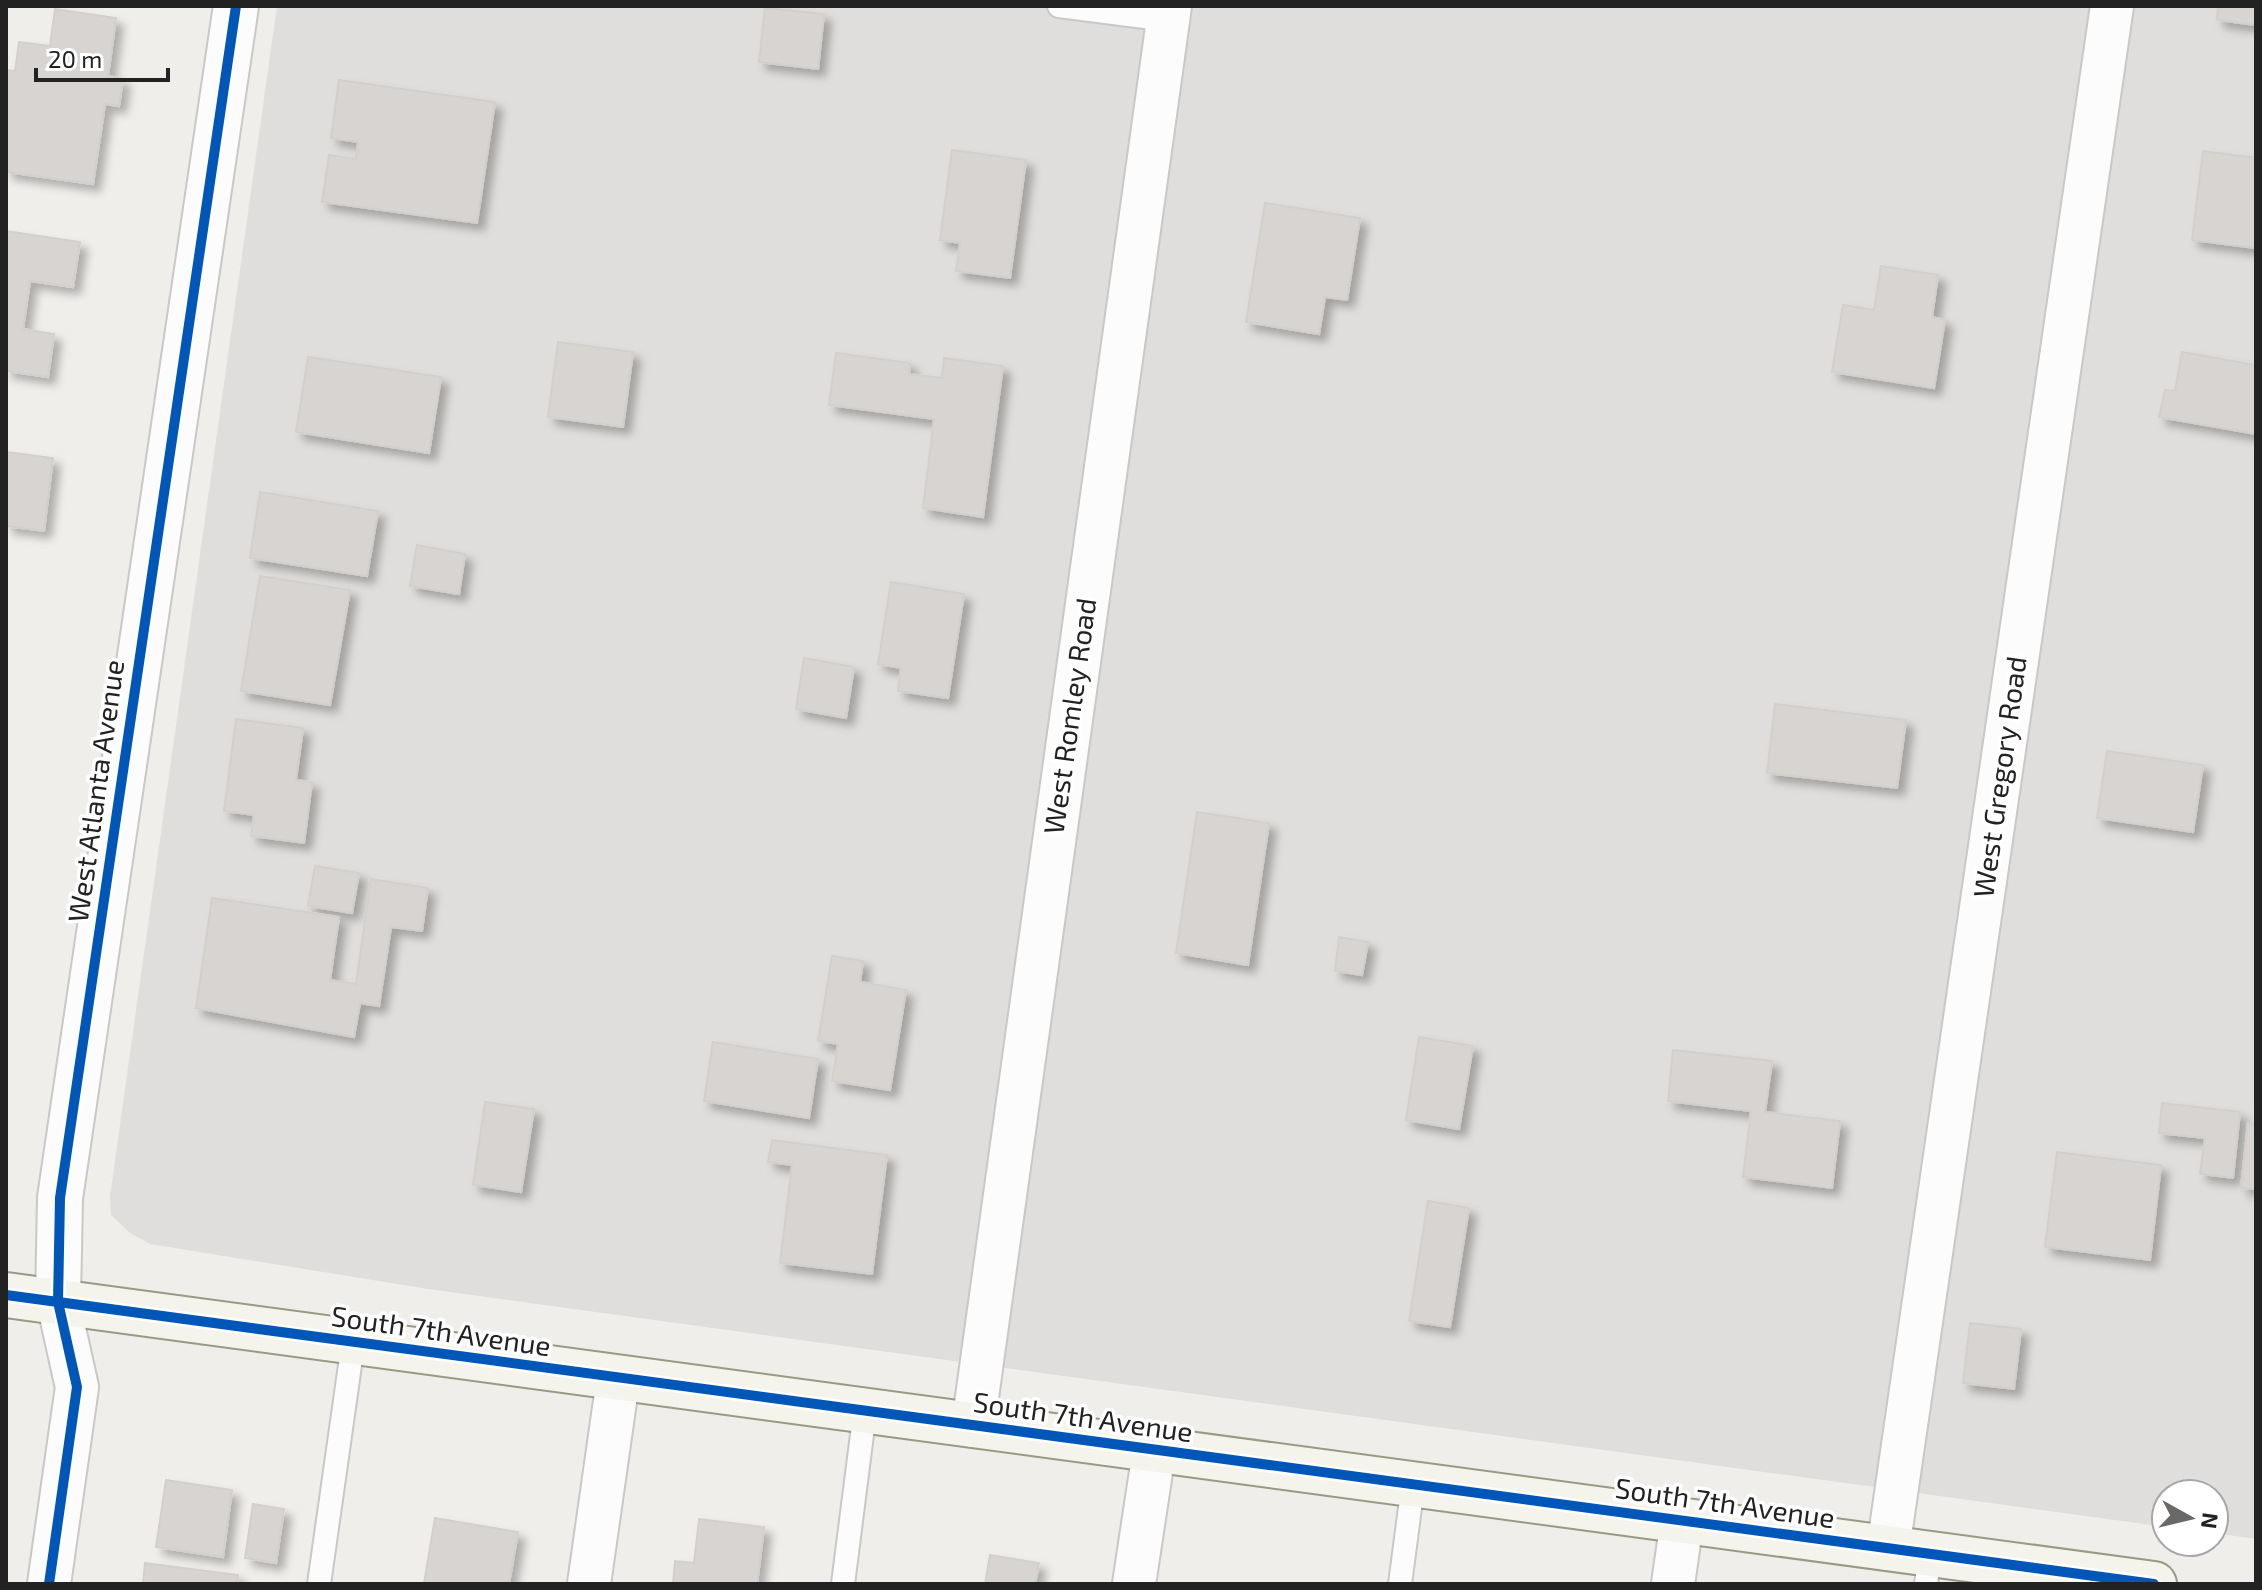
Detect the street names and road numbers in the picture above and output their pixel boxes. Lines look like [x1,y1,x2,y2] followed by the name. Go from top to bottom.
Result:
[1036,596,1102,836] street label: West Romley Road
[1965,654,2033,900] street label: West Gregory Road
[60,657,130,924] street label: West Atlanta Avenue
[329,1298,553,1362] street label: South 7th Avenue
[971,1384,1195,1448] street label: South 7th Avenue
[1613,1470,1837,1534] street label: South 7th Avenue

